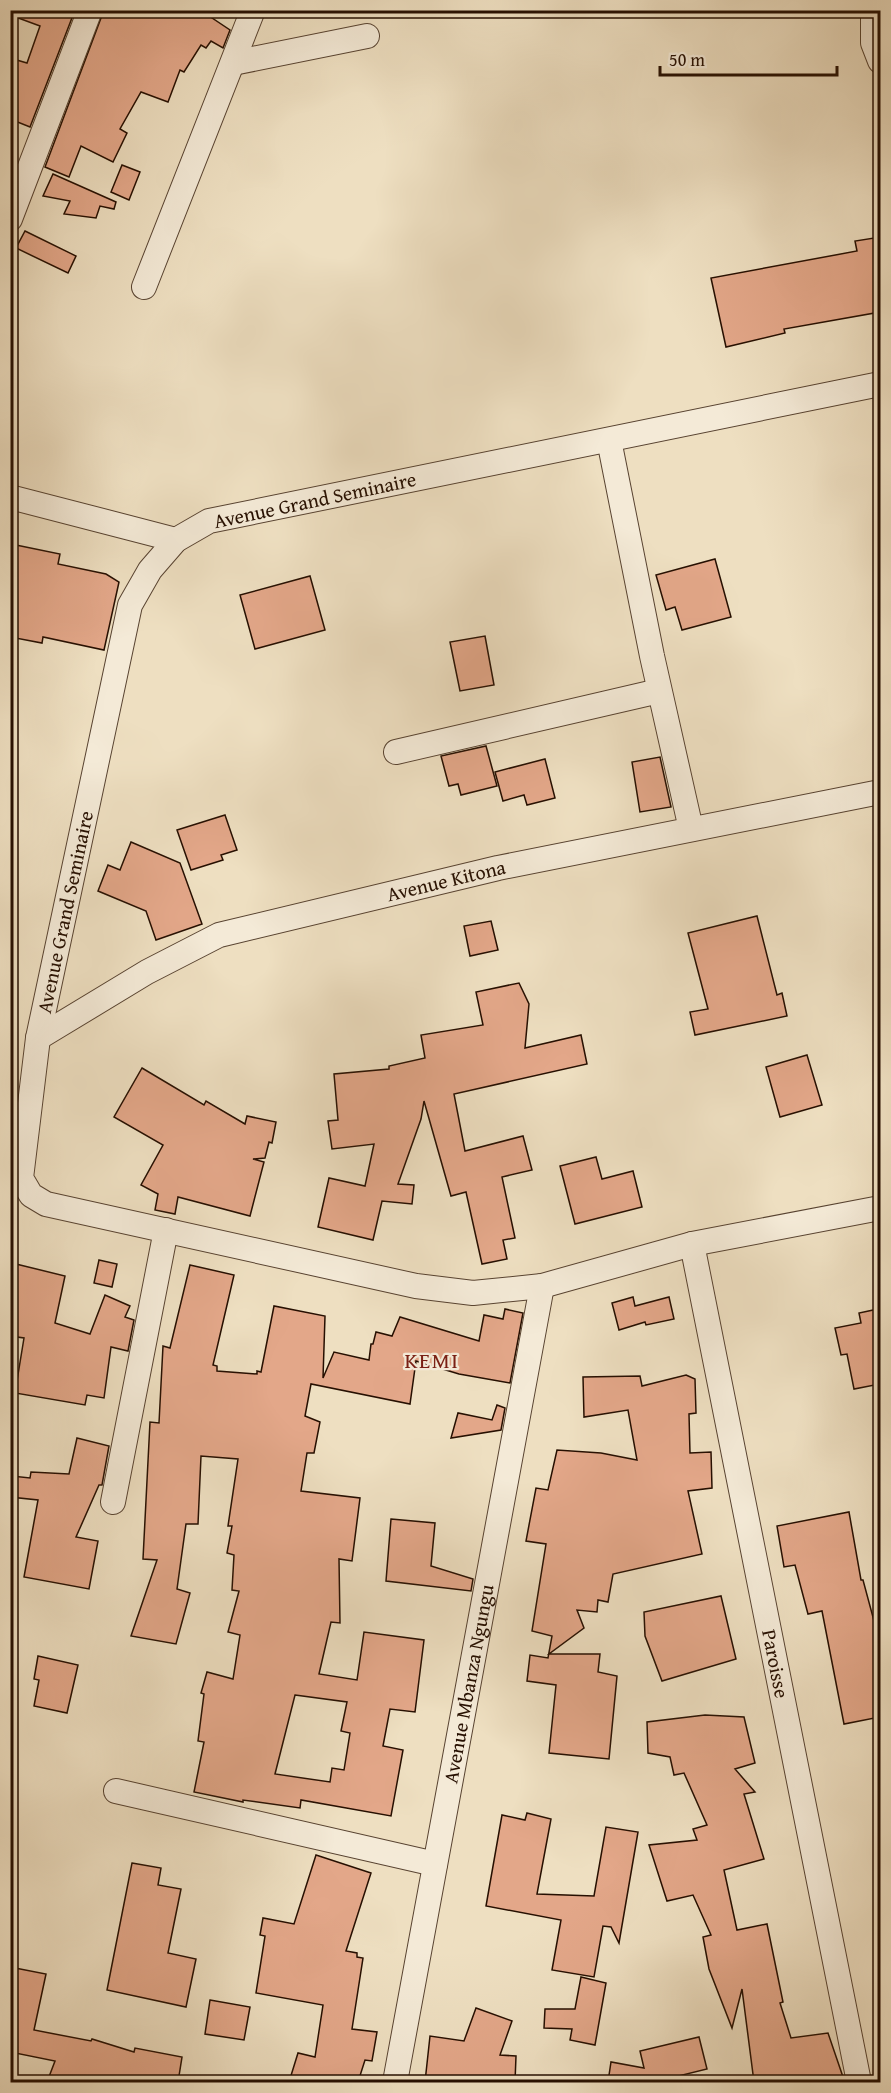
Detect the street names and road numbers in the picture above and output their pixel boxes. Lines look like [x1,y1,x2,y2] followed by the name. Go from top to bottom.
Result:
[211,464,419,535] street label: Avenue Grand Seminaire
[29,808,100,1016] street label: Avenue Grand Seminaire
[384,852,508,908] street label: Avenue Kitona
[435,1582,501,1786] street label: Avenue Mbanza Ngungu
[755,1627,797,1700] street label: Paroisse

